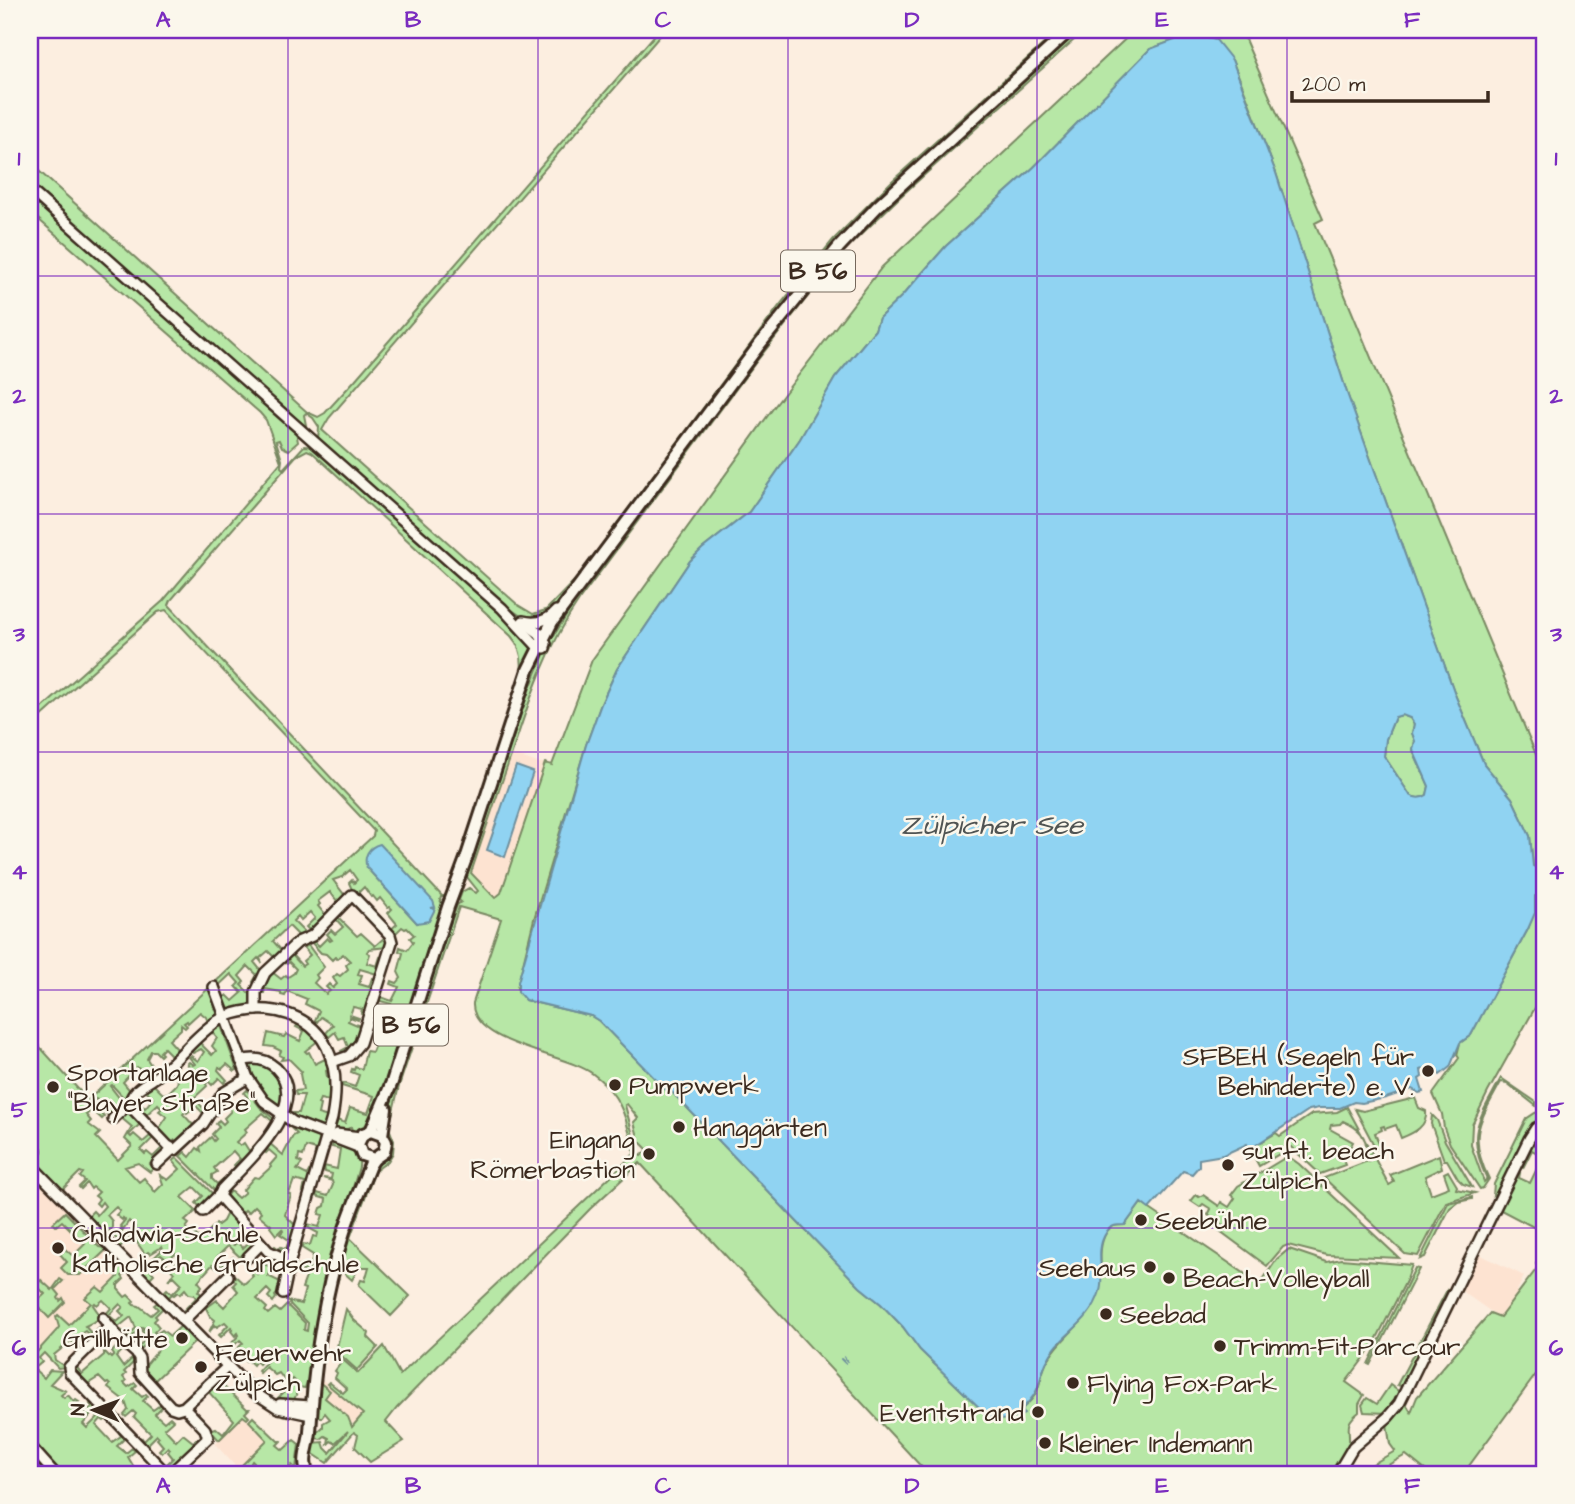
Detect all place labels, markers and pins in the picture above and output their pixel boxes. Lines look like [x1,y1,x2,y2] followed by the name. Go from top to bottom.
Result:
[1183,1039,1414,1105] place label: SFBEH (Segeln für Behinderte) e. V.
[67,1055,256,1123] place label: Sportanlage "Blayer Straße"
[1420,1063,1436,1079] marker: SFBEH (Segeln für Behinderte) e. V.
[629,1068,759,1104] place label: Pumpwerk
[607,1077,623,1093] marker: Pumpwerk
[45,1079,61,1095] marker: Sportanlage "Blayer Straße"
[693,1110,827,1148] place label: Hanggärten
[671,1119,687,1135] marker: Hanggärten
[470,1122,635,1188] place label: Eingang Römerbastion
[1242,1133,1394,1199] place label: surft. beach Zülpich
[641,1146,657,1162] marker: Eingang Römerbastion
[1220,1157,1236,1173] marker: surft. beach Zülpich
[1155,1203,1268,1239] place label: Seebühne
[1133,1212,1149,1228] marker: Seebühne
[72,1216,359,1282] place label: Chlodwig-Schule Katholische Grundschule
[50,1240,66,1256] marker: Chlodwig-Schule Katholische Grundschule
[1039,1250,1136,1286] place label: Seehaus
[1142,1259,1158,1275] marker: Seehaus
[1183,1261,1370,1299] place label: Beach-Volleyball
[1161,1270,1177,1286] marker: Beach-Volleyball
[1120,1297,1206,1333] place label: Seebad
[1098,1306,1114,1322] marker: Seebad
[62,1321,168,1357] place label: Grillhütte
[1234,1329,1460,1365] place label: Trimm-Fit-Parcour
[174,1330,190,1346] marker: Grillhütte
[215,1335,351,1401] place label: Feuerwehr Zülpich
[1212,1338,1228,1354] marker: Trimm-Fit-Parcour
[193,1359,209,1375] marker: Feuerwehr Zülpich
[1087,1366,1277,1404] place label: Flying Fox-Park
[1065,1375,1081,1391] marker: Flying Fox-Park
[880,1395,1024,1431] place label: Eventstrand
[1030,1404,1046,1420] marker: Eventstrand
[1059,1426,1252,1462] place label: Kleiner Indemann
[1037,1435,1053,1451] marker: Kleiner Indemann

